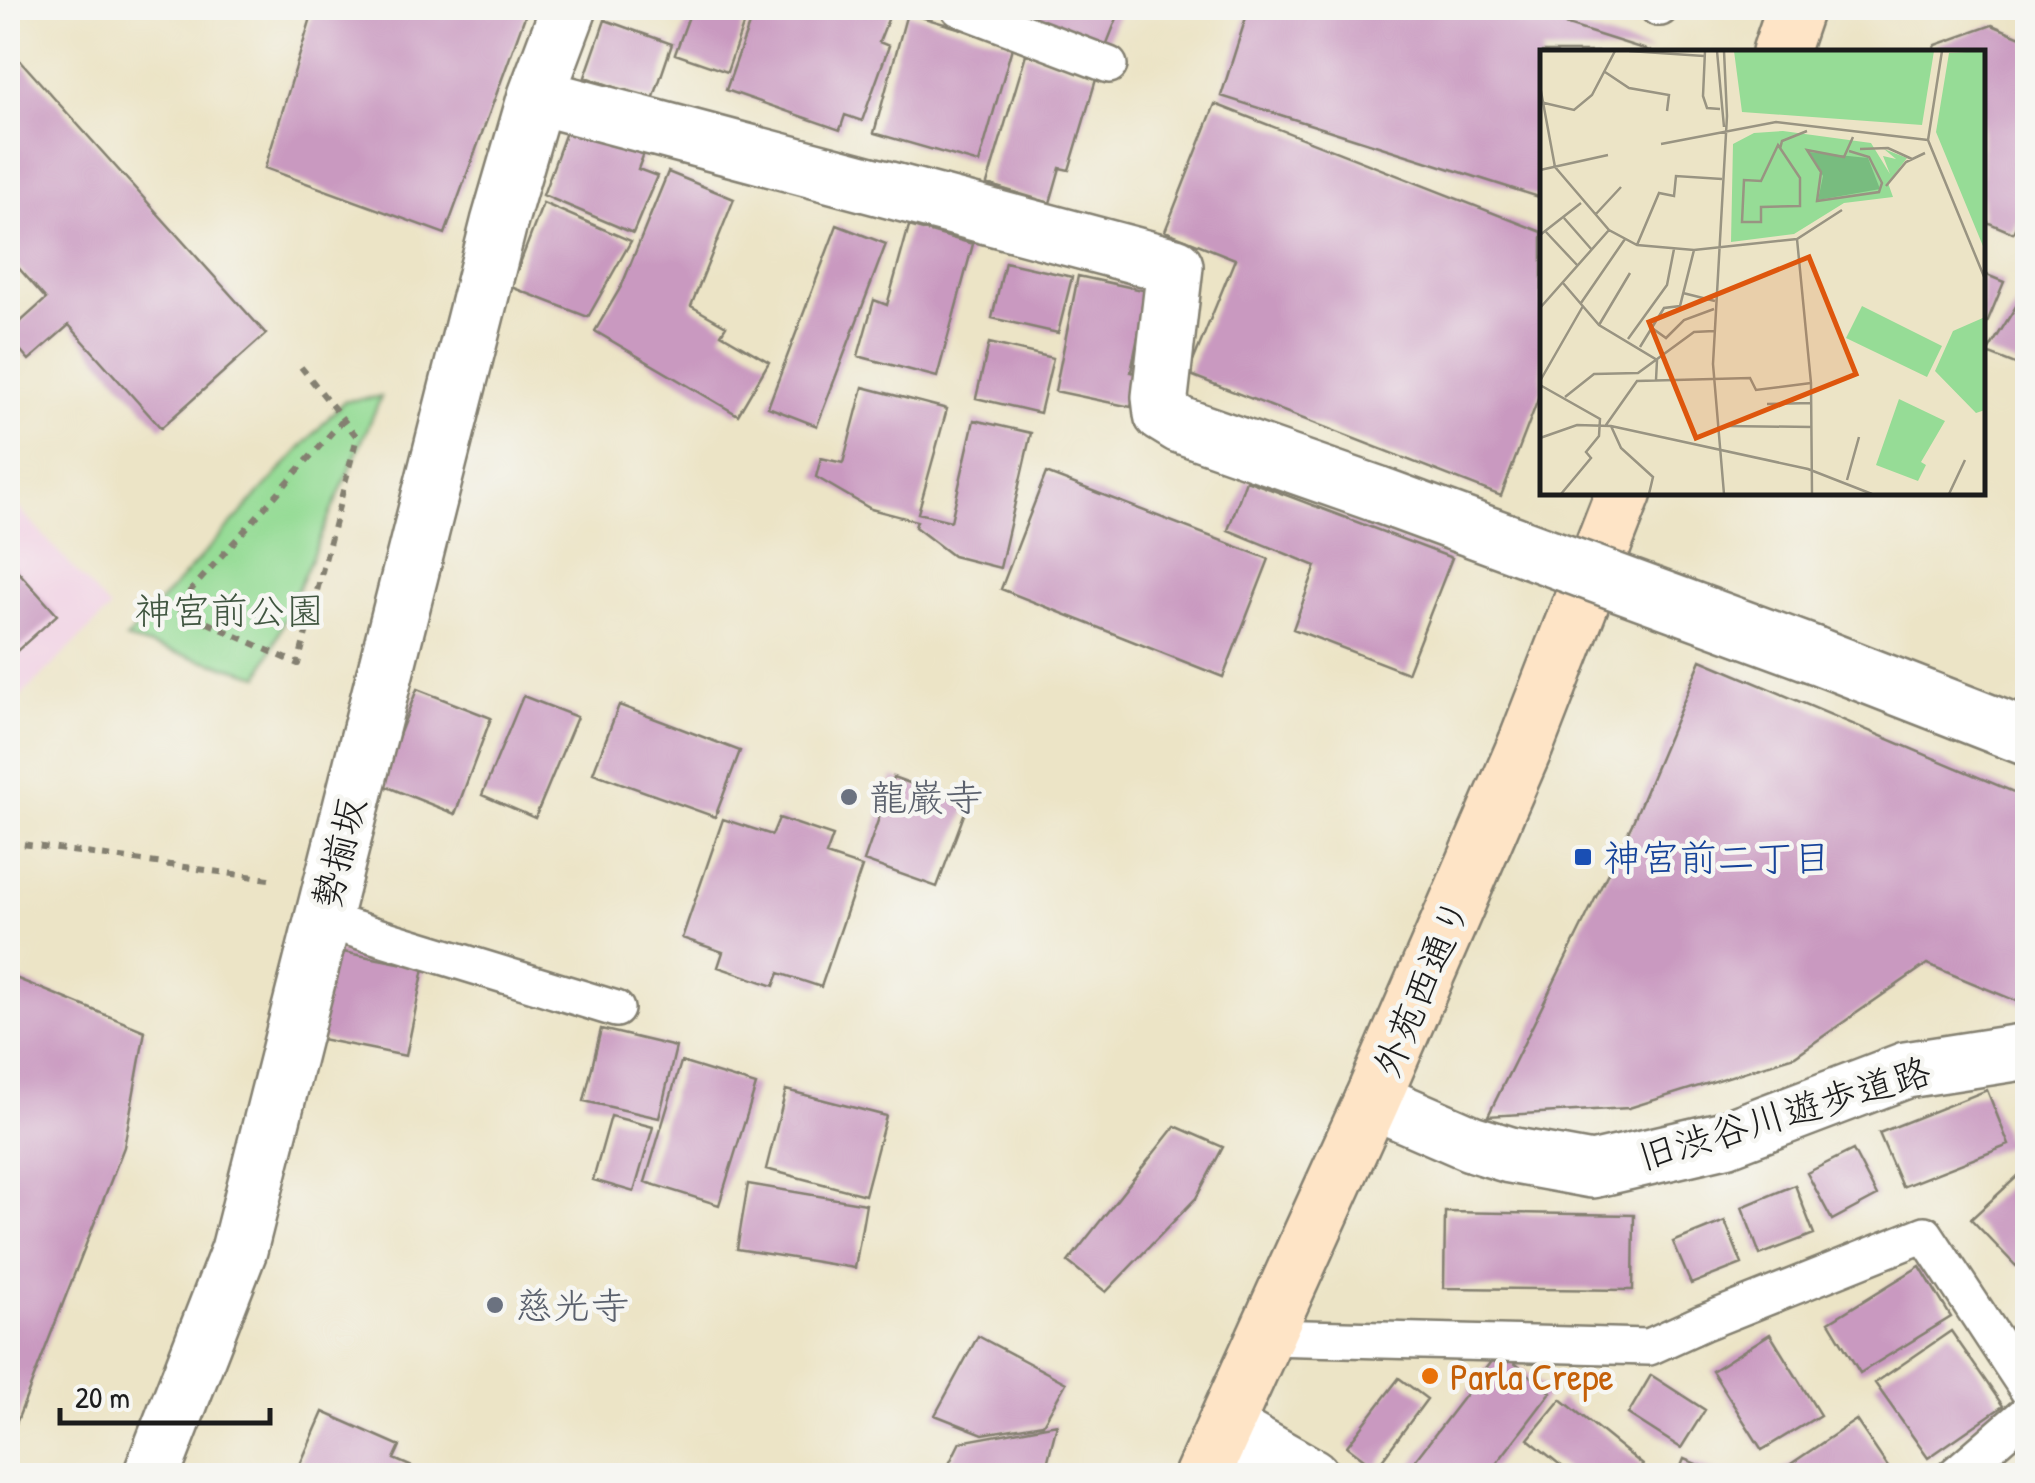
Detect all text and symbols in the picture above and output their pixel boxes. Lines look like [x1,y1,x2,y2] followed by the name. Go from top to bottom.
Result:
[1540,50,1985,495] inset map
[134,584,324,636] park label: 神宮前公園
[869,771,983,823] place label: 龍巌寺
[838,786,860,808] marker: 龍巌寺
[299,791,377,915] street label: 勢揃坂
[1603,831,1831,883] place label: 神宮前二丁目
[1572,846,1594,868] marker: 神宮前二丁目
[1360,889,1482,1085] street label: 外苑西通り
[1631,1044,1937,1182] street label: 旧渋谷川遊歩道路
[515,1279,629,1331] place label: 慈光寺
[484,1294,506,1316] marker: 慈光寺
[1450,1350,1614,1402] place label: Parla Crepe
[60,1363,270,1425] scale bar
[1419,1365,1441,1387] marker: Parla Crepe
[75,1377,130,1417] text: 20 m

